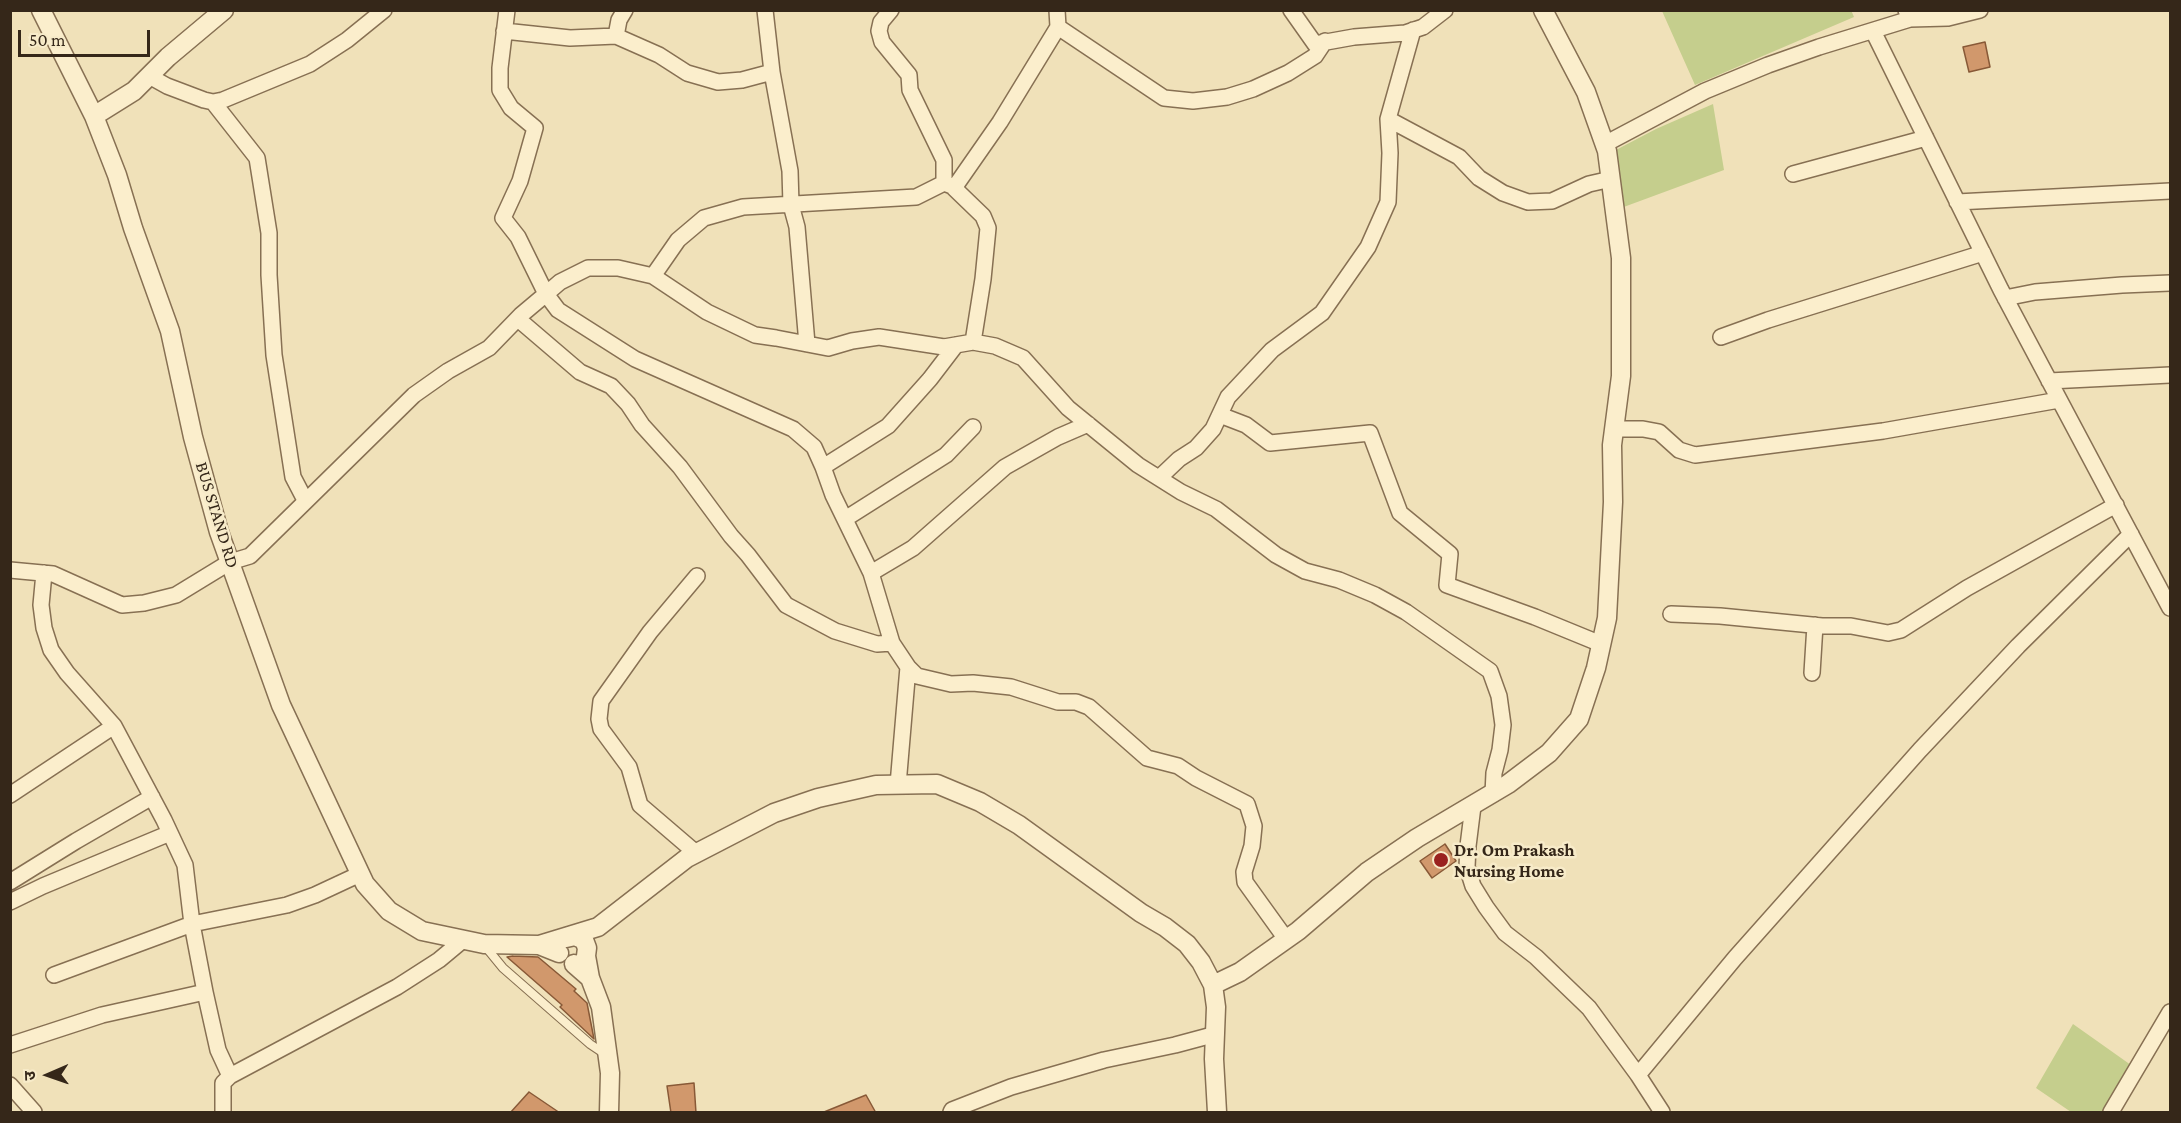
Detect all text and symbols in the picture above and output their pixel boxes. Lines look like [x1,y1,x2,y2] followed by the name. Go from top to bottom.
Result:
[21,18,153,56] scale bar
[29,30,66,50] text: 50 m
[191,459,243,571] street label: BUS STAND RD
[1454,839,1575,882] place label: Dr. Om Prakash Nursing Home
[1432,851,1450,869] marker: Dr. Om Prakash Nursing Home
[18,1045,78,1105] north arrow
[21,1071,38,1081] text: उ

